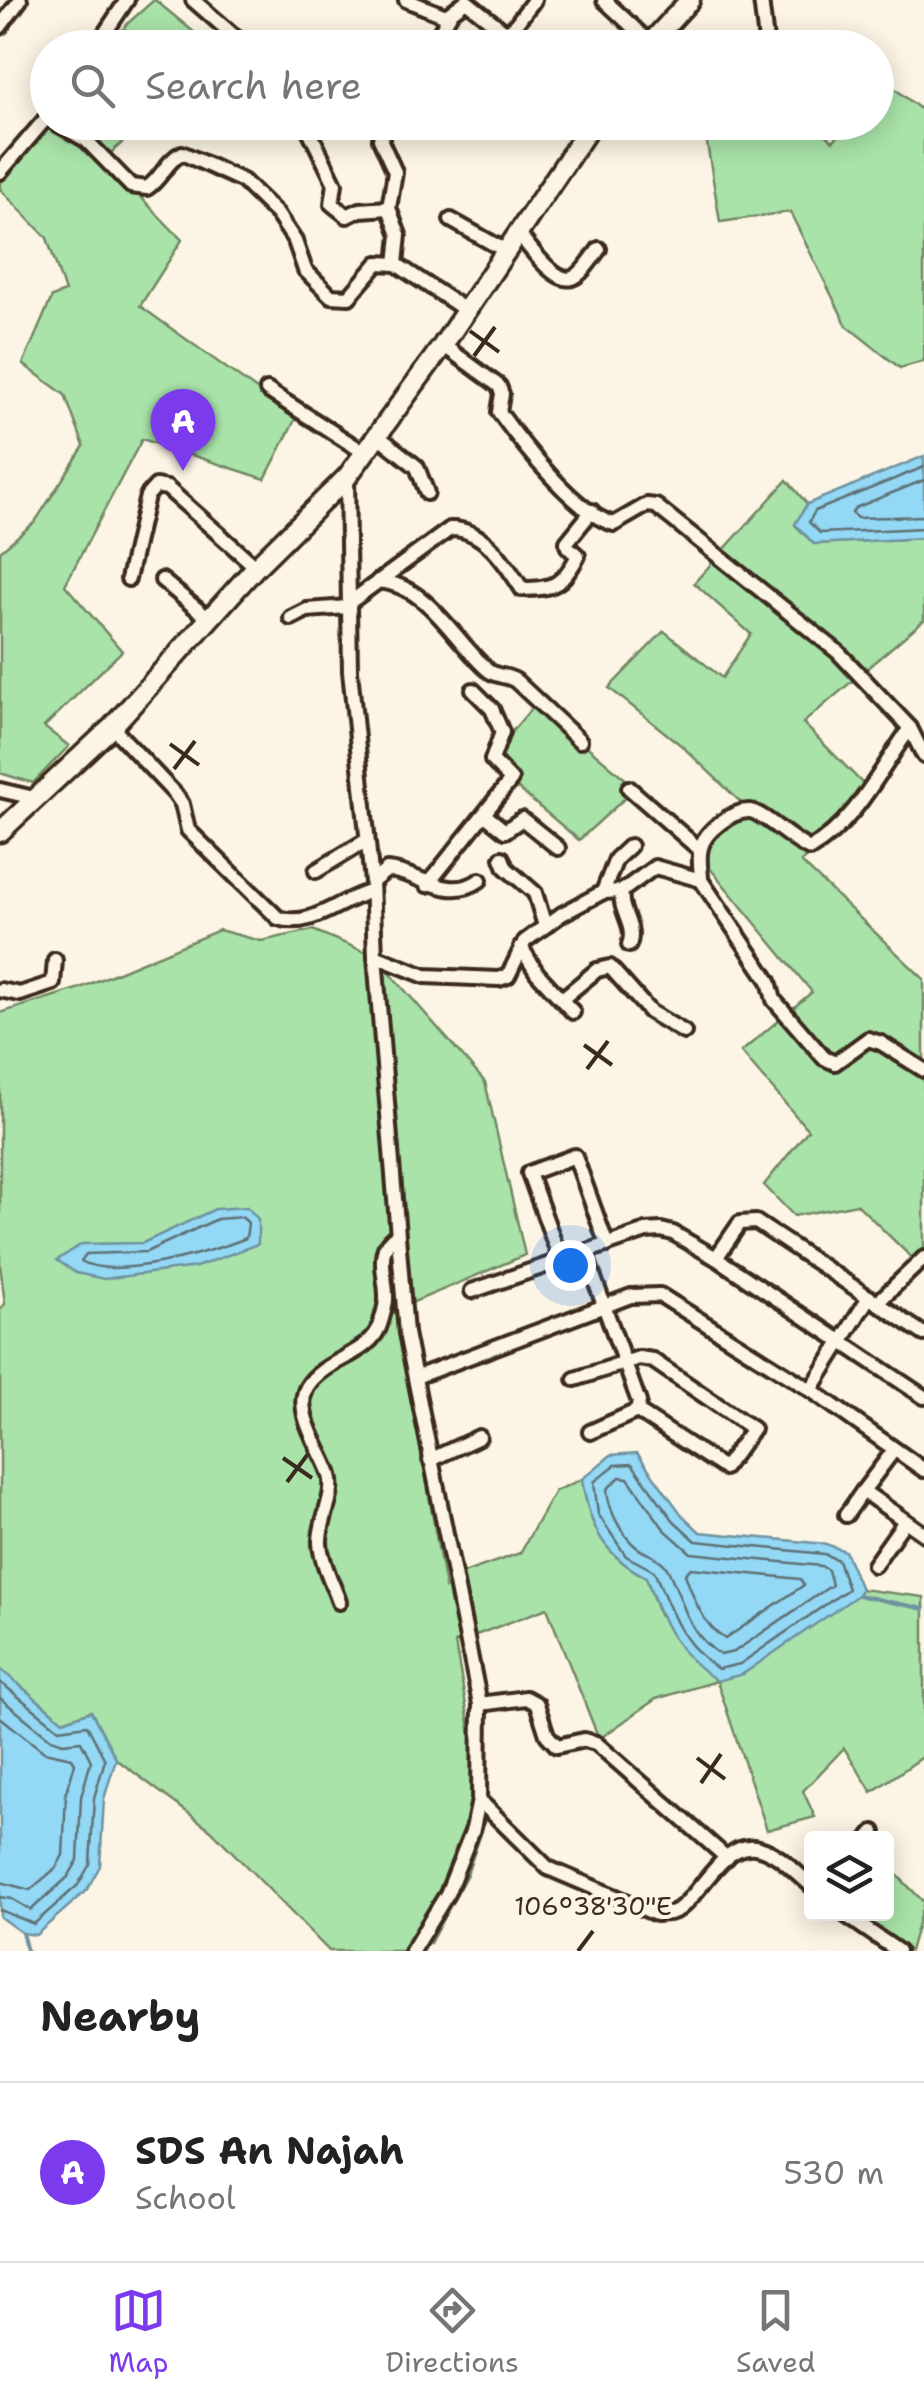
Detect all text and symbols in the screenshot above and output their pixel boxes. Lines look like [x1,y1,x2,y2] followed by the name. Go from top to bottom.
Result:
[30,30,894,140] search box
[65,58,120,113] icon: search
[145,60,362,111] text: Search here
[150,388,216,471] pin: A
[545,1240,596,1291] your location
[804,1831,894,1921] map controls
[804,1831,894,1921] button: layers
[514,1889,672,1923] text: 106°38'30"E
[40,1988,200,2044] text: Nearby
[135,2125,404,2176] text: SDS An Najah
[60,2151,85,2194] text: A
[783,2151,884,2194] text: 530 m
[135,2176,236,2219] text: School
[109,2283,168,2381] tab: Map
[385,2283,519,2381] tab: Directions
[736,2283,815,2381] tab: Saved

